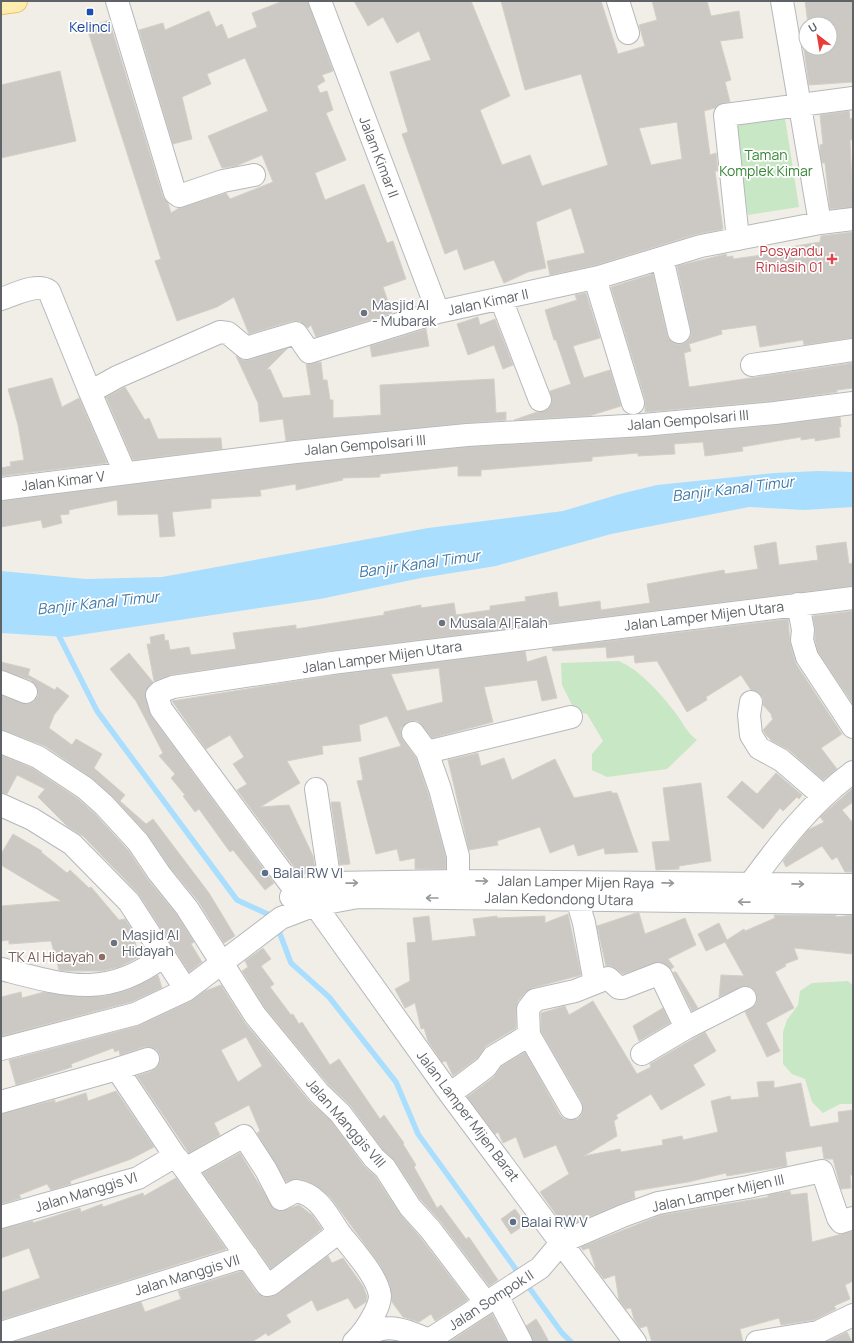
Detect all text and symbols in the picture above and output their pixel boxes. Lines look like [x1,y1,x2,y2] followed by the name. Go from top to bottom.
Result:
[85,7,95,17] marker: Kelinci
[798,16,838,56] north arrow
[69,17,111,36] place label: Kelinci
[805,18,820,35] text: U
[355,113,404,200] street label: Jalam Kimar II
[719,145,813,180] park label: Taman Komplek Kimar
[756,241,823,276] place label: Posyandu Riniasih 01
[826,253,838,265] marker: Posyandu Riniasih 01
[446,284,530,319] street label: Jalan Kimar II
[372,295,437,330] place label: Masjid Al - Mubarak
[359,308,369,318] marker: Masjid Al - Mubarak
[626,405,750,434] street label: Jalan Gempolsari III
[303,430,427,459] street label: Jalan Gempolsari III
[20,466,106,495] street label: Jalan Kimar V
[671,470,798,506] water label: Banjir Kanal Timur
[357,544,484,582] water label: Banjir Kanal Timur
[36,585,163,619] water label: Banjir Kanal Timur
[623,596,785,635] street label: Jalan Lamper Mijen Utara
[450,613,548,632] place label: Musala Al Falah
[437,618,447,628] marker: Musala Al Falah
[301,636,463,677] street label: Jalan Lamper Mijen Utara
[273,863,343,882] place label: Balai RW VI
[260,868,270,878] marker: Balai RW VI
[498,871,654,892] street label: Jalan Lamper Mijen Raya
[475,877,488,885] one-way arrow
[345,879,358,887] one-way arrow
[661,879,674,887] one-way arrow
[791,880,804,888] one-way arrow
[484,888,634,909] street label: Jalan Kedondong Utara
[426,894,439,902] one-way arrow
[738,898,751,906] one-way arrow
[122,925,179,960] place label: Masjid Al Hidayah
[109,938,119,948] marker: Masjid Al Hidayah
[8,947,94,966] place label: TK Al Hidayah
[97,952,107,962] marker: TK Al Hidayah
[413,1046,524,1185] street label: Jalan Lamper Mijen Barat
[302,1074,390,1171] street label: Jalan Manggis VIII
[32,1167,139,1216] street label: Jalan Manggis VI
[650,1169,786,1216] street label: Jalan Lamper Mijen III
[521,1212,588,1231] place label: Balai RW V
[508,1217,518,1227] marker: Balai RW V
[132,1249,242,1300] street label: Jalan Manggis VII
[444,1265,537,1334] street label: Jalan Sompok II

